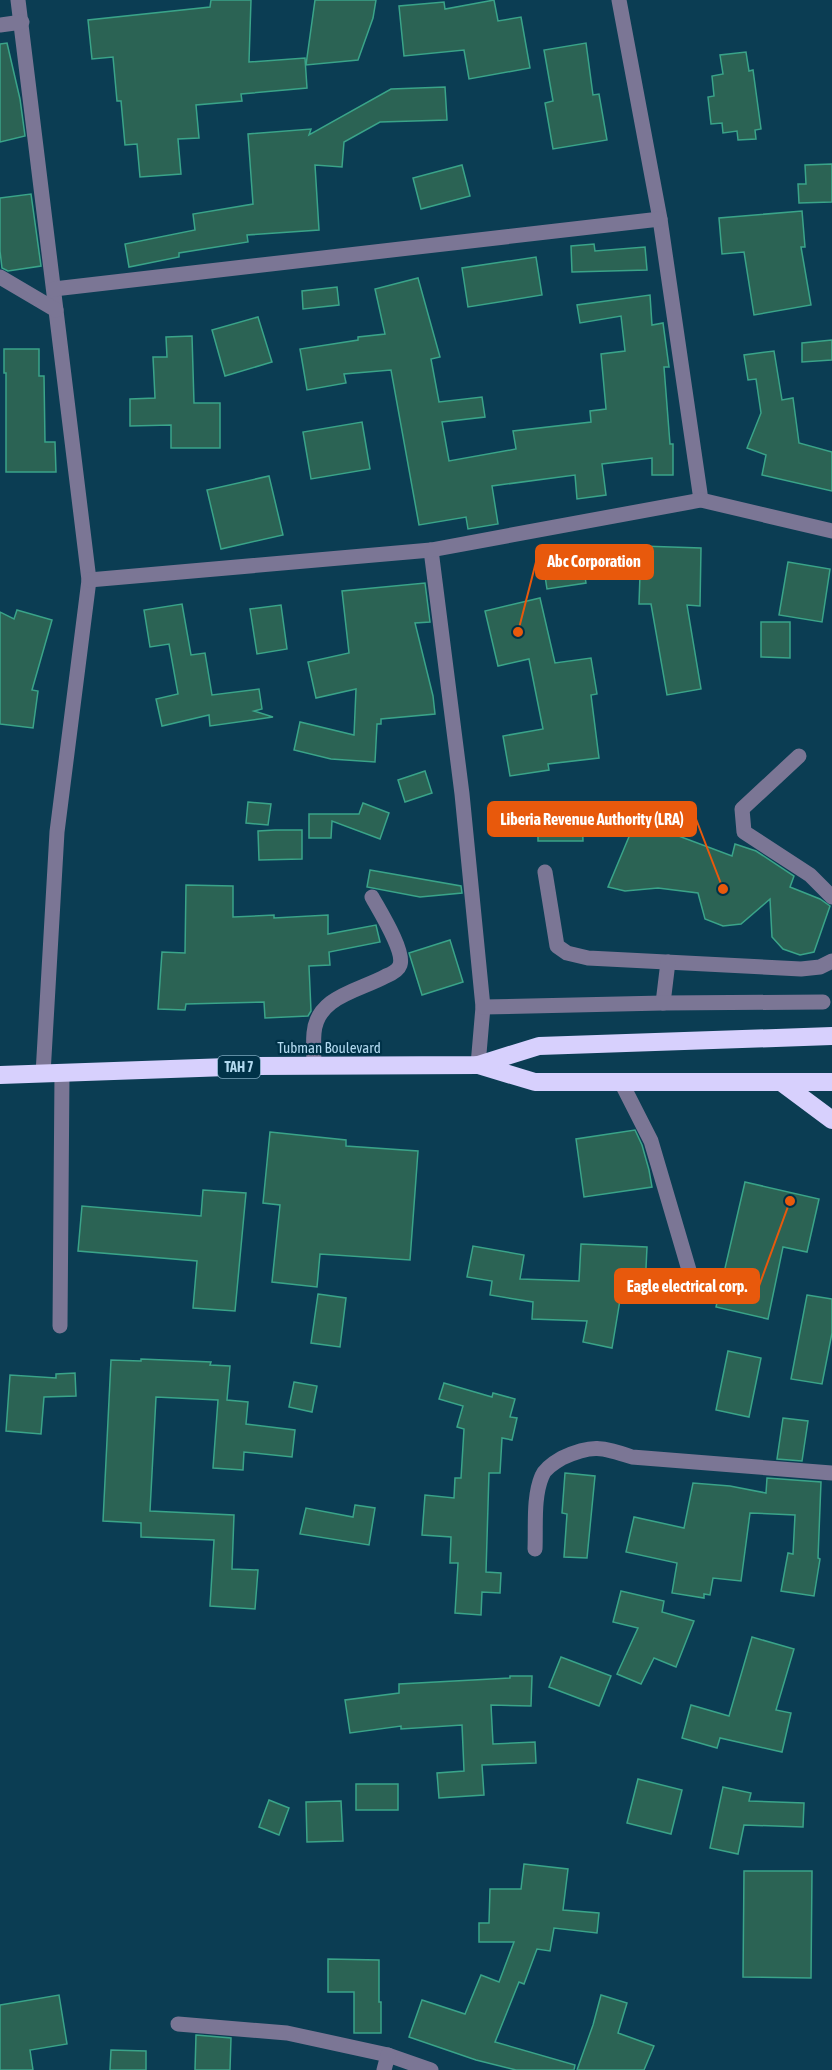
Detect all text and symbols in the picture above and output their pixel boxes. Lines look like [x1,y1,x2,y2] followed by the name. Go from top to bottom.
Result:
[536,545,653,579] callout: Abc Corporation
[546,552,641,570] text: Abc Corporation
[488,802,696,836] callout: Liberia Revenue Authority (LRA)
[500,810,684,828] text: Liberia Revenue Authority (LRA)
[277,1039,381,1056] street label: Tubman Boulevard
[218,1056,260,1078] road number: TAH 7
[615,1269,759,1303] callout: Eagle electrical corp.
[627,1277,747,1295] text: Eagle electrical corp.

